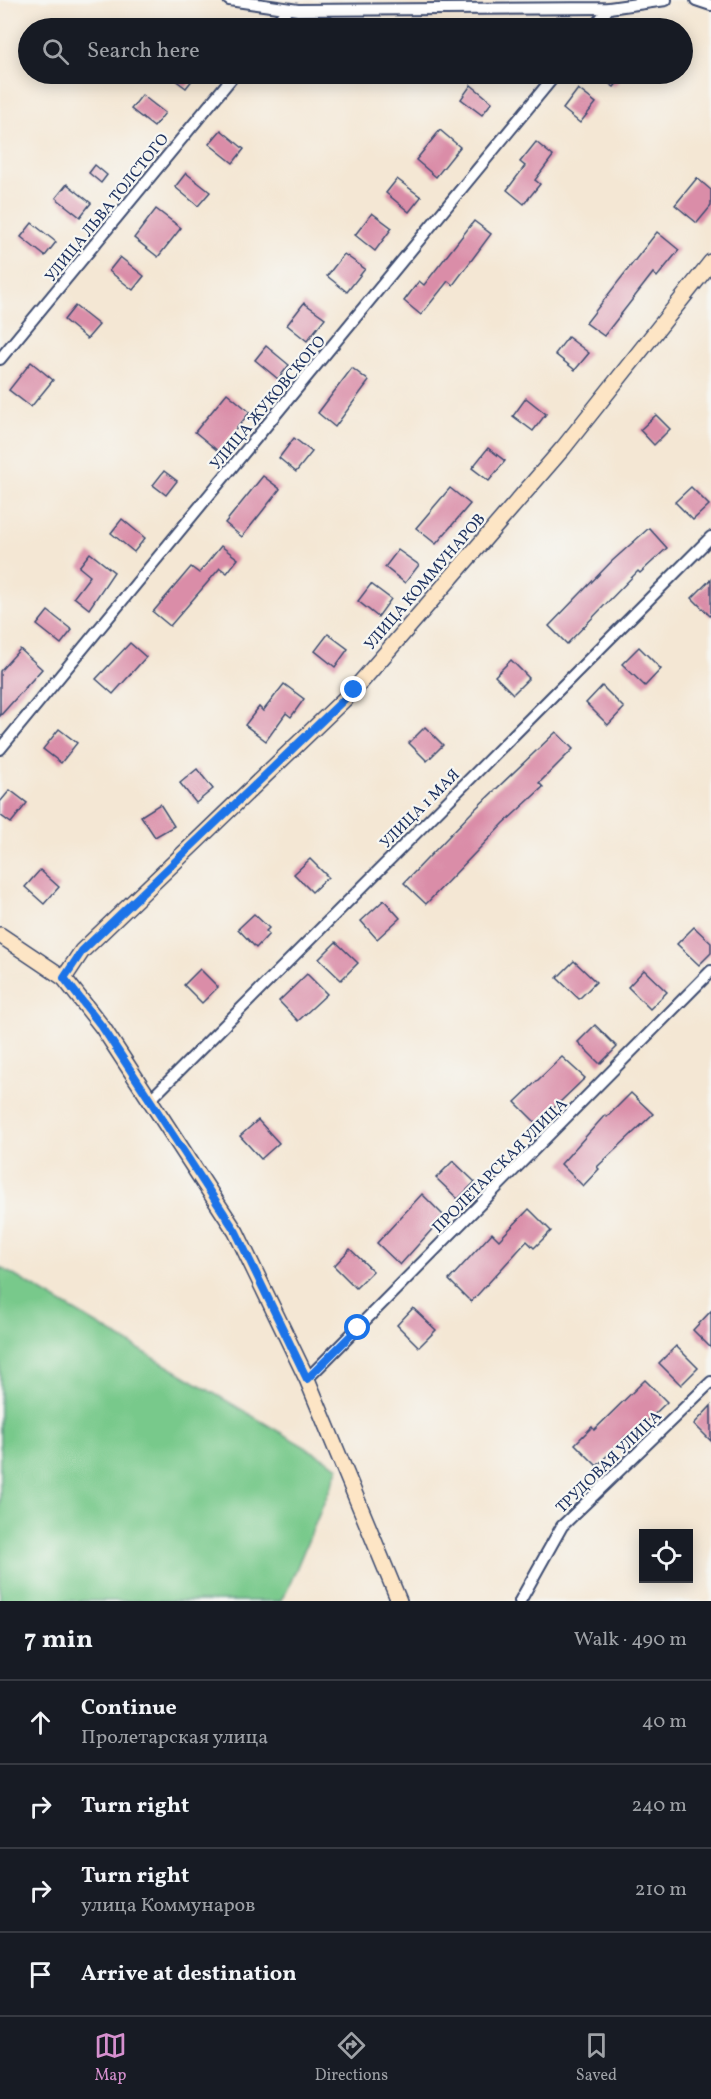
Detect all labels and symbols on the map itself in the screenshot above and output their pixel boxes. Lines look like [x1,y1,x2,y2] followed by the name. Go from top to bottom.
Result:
[41,129,175,287] street label: УЛИЦА ЛЬВА ТОЛСТОГО
[206,331,332,475] street label: УЛИЦА ЖУКОВСКОГО
[360,509,491,655] street label: УЛИЦА КОММУНАРОВ
[340,676,366,702] route end
[376,765,465,854] street label: УЛИЦА 1 МАЯ
[428,1094,573,1239] street label: ПРОЛЕТАРСКАЯ УЛИЦА
[344,1314,370,1340] route start
[551,1406,667,1519] street label: ТРУДОВАЯ УЛИЦА

